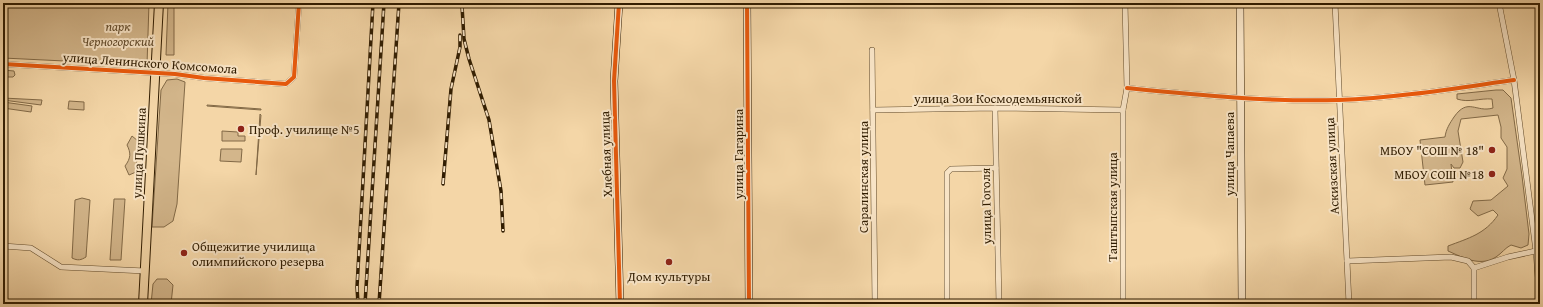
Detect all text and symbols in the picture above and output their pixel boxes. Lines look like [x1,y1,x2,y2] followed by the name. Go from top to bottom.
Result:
[82,17,155,51] park label: парк Черногорский
[61,47,239,79] street label: улица Ленинского Комсомола
[913,89,1082,108] street label: улица Зои Космодемьянской
[127,106,151,200] street label: улица Пушкина
[729,108,748,200] street label: улица Гагарина
[595,110,617,197] street label: Хлебная улица
[1220,111,1239,197] street label: улица Чапаева
[1320,116,1344,215] street label: Аскизская улица
[249,120,359,139] place label: Проф. училище №5
[854,120,873,233] street label: Саралинская улица
[236,124,246,134] marker: Проф. училище №5
[1380,141,1484,160] place label: МБОУ "СОШ № 18"
[1487,145,1497,155] marker: МБОУ "СОШ № 18"
[1103,152,1122,262] street label: Таштыпская улица
[1394,165,1484,184] place label: МБОУ СОШ №18
[976,167,996,246] street label: улица Гоголя
[1487,169,1497,179] marker: МБОУ СОШ №18
[192,237,325,271] place label: Общежитие училища олимпийского резерва
[179,248,189,258] marker: Общежитие училища олимпийского резерва
[664,257,674,267] marker: Дом культуры
[627,267,710,286] place label: Дом культуры

